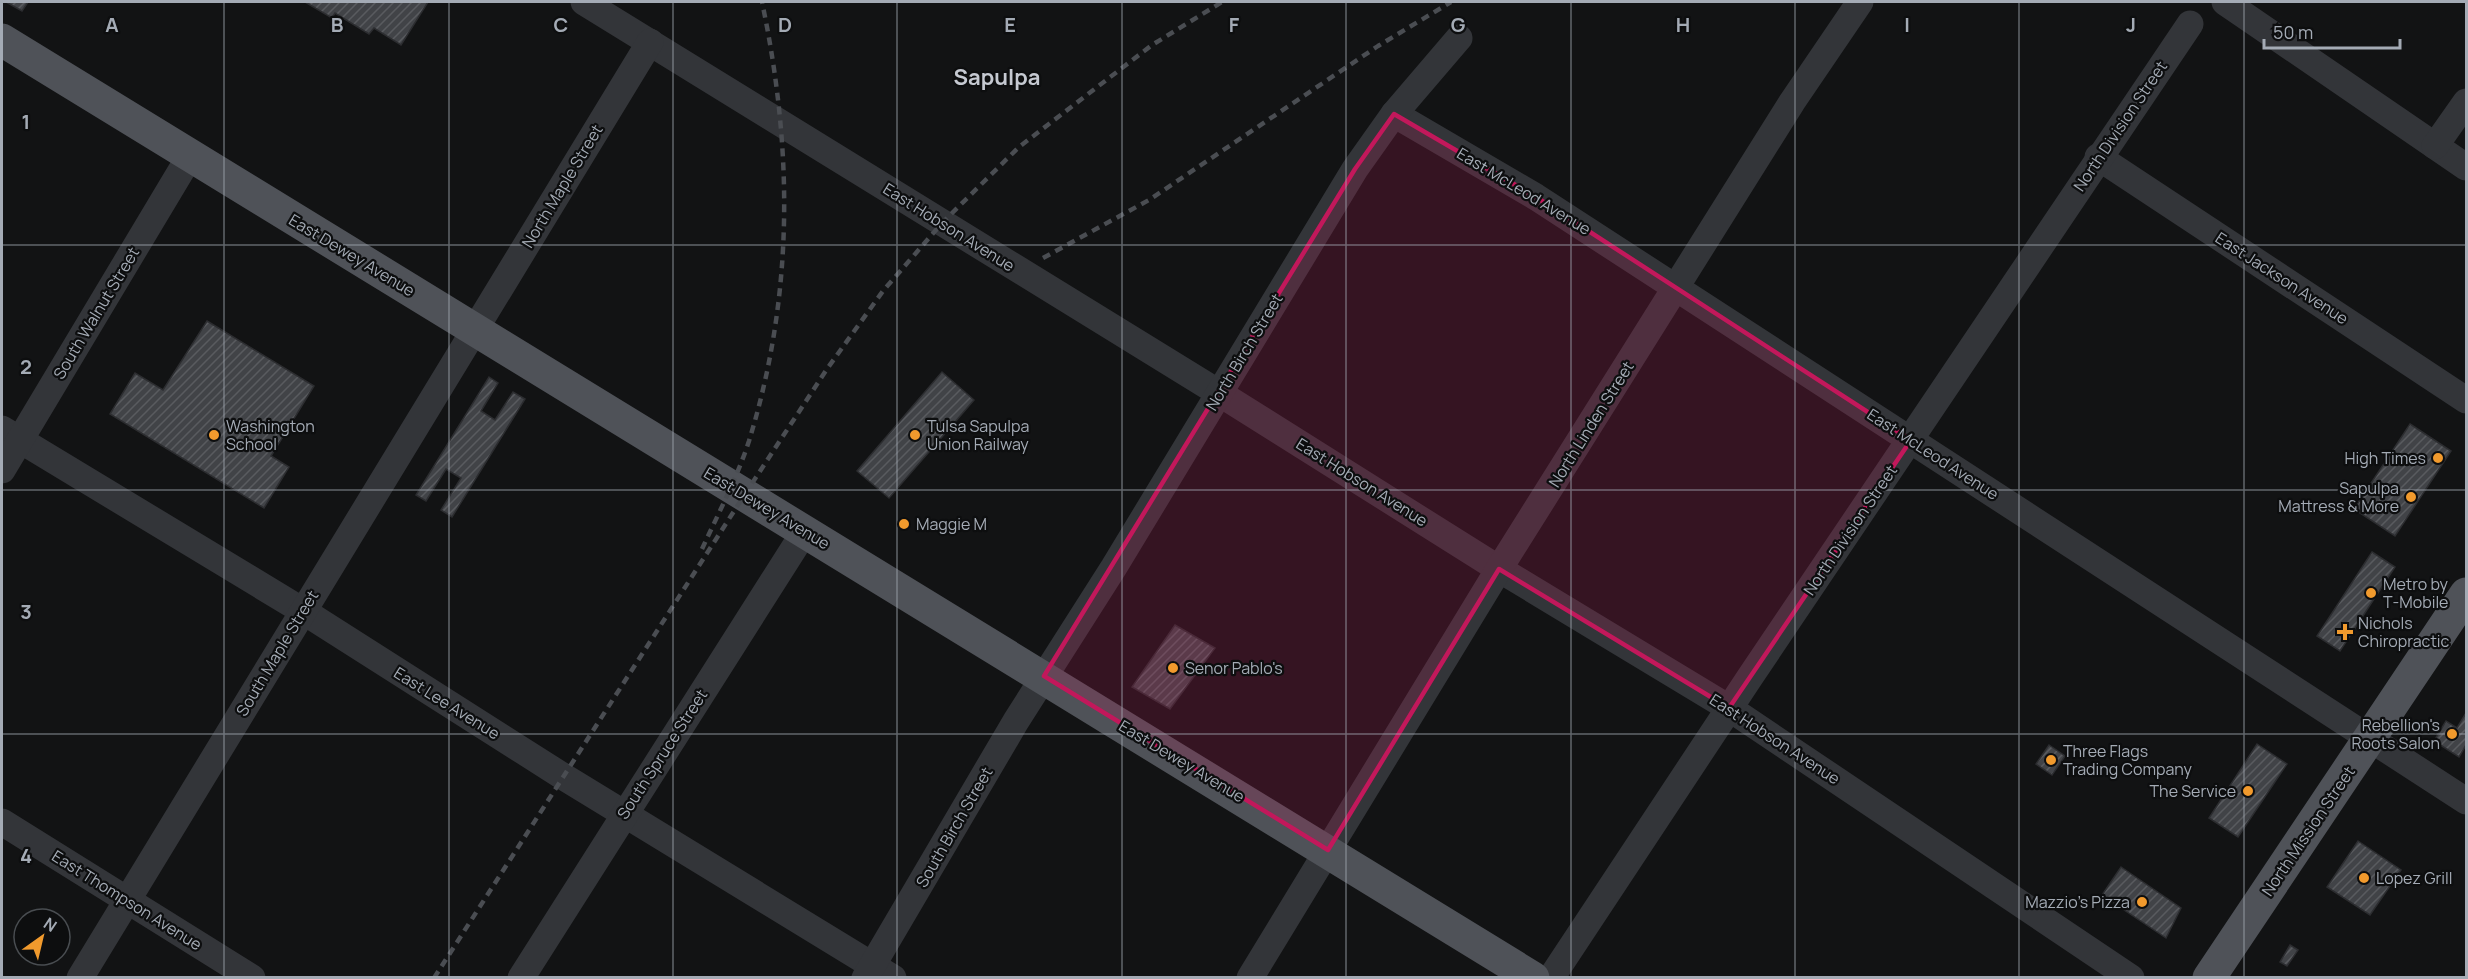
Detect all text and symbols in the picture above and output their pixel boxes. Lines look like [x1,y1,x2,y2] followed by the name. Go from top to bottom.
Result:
[105,11,119,38] text: A
[331,11,344,38] text: B
[554,11,568,38] text: C
[778,11,792,38] text: D
[1004,11,1016,38] text: E
[1229,11,1240,38] text: F
[1451,11,1466,38] text: G
[1676,11,1690,38] text: H
[1904,11,1910,38] text: I
[2126,11,2136,38] text: J
[2264,12,2400,50] scale bar
[2273,20,2313,44] text: 50 m
[2068,56,2172,196] street label: North Division Street
[954,62,1040,92] district label: Sapulpa
[22,108,30,135] text: 1
[516,120,608,252] street label: North Maple Street
[1453,142,1595,240] street label: East McLeod Avenue
[879,178,1019,276] street label: East Hobson Avenue
[285,209,419,301] street label: East Dewey Avenue
[2211,227,2353,329] street label: East Jackson Avenue
[48,243,144,383] street label: South Walnut Street
[1200,289,1288,415] street label: North Birch Street
[20,353,32,380] text: 2
[1543,357,1639,491] street label: North Linden Street
[1863,403,2003,505] street label: East McLeod Avenue
[226,415,315,455] place label: Washington School
[927,415,1029,455] place label: Tulsa Sapulpa Union Railway
[207,428,221,442] marker: Washington School
[908,428,922,442] marker: Tulsa Sapulpa Union Railway
[1292,433,1432,531] street label: East Hobson Avenue
[2345,447,2426,469] place label: High Times
[2431,451,2445,465] marker: High Times
[1798,460,1902,600] street label: North Division Street
[700,462,834,554] street label: East Dewey Avenue
[2278,477,2399,517] place label: Sapulpa Mattress & More
[2404,490,2418,504] marker: Sapulpa Mattress & More
[916,513,987,535] place label: Maggie M
[897,517,911,531] marker: Maggie M
[2383,573,2449,613] place label: Metro by T-Mobile
[231,586,323,720] street label: South Maple Street
[2364,586,2378,600] marker: Metro by T-Mobile
[20,598,32,625] text: 3
[2358,612,2450,652] place label: Nichols Chiropractic
[2336,623,2354,641] marker: Nichols Chiropractic
[1185,657,1283,679] place label: Senor Pablo's
[1166,661,1180,675] marker: Senor Pablo's
[390,662,504,744] street label: East Lee Avenue
[612,685,712,823] street label: South Spruce Street
[1706,689,1844,789] street label: East Hobson Avenue
[2352,714,2440,754] place label: Rebellion's Roots Salon
[1115,715,1249,807] street label: East Dewey Avenue
[2445,727,2459,741] marker: Rebellion's Roots Salon
[2063,740,2192,780] place label: Three Flags Trading Company
[2044,753,2058,767] marker: Three Flags Trading Company
[2256,762,2360,900] street label: North Mission Street
[911,763,997,891] street label: South Birch Street
[2150,780,2236,802] place label: The Service
[2241,784,2255,798] marker: The Service
[20,842,32,869] text: 4
[48,845,206,955] street label: East Thompson Avenue
[2376,867,2452,889] place label: Lopez Grill
[2357,871,2371,885] marker: Lopez Grill
[2025,891,2130,913] place label: Mazzio's Pizza
[2135,895,2149,909] marker: Mazzio's Pizza
[12,907,72,967] north arrow
[39,912,61,937] text: N

